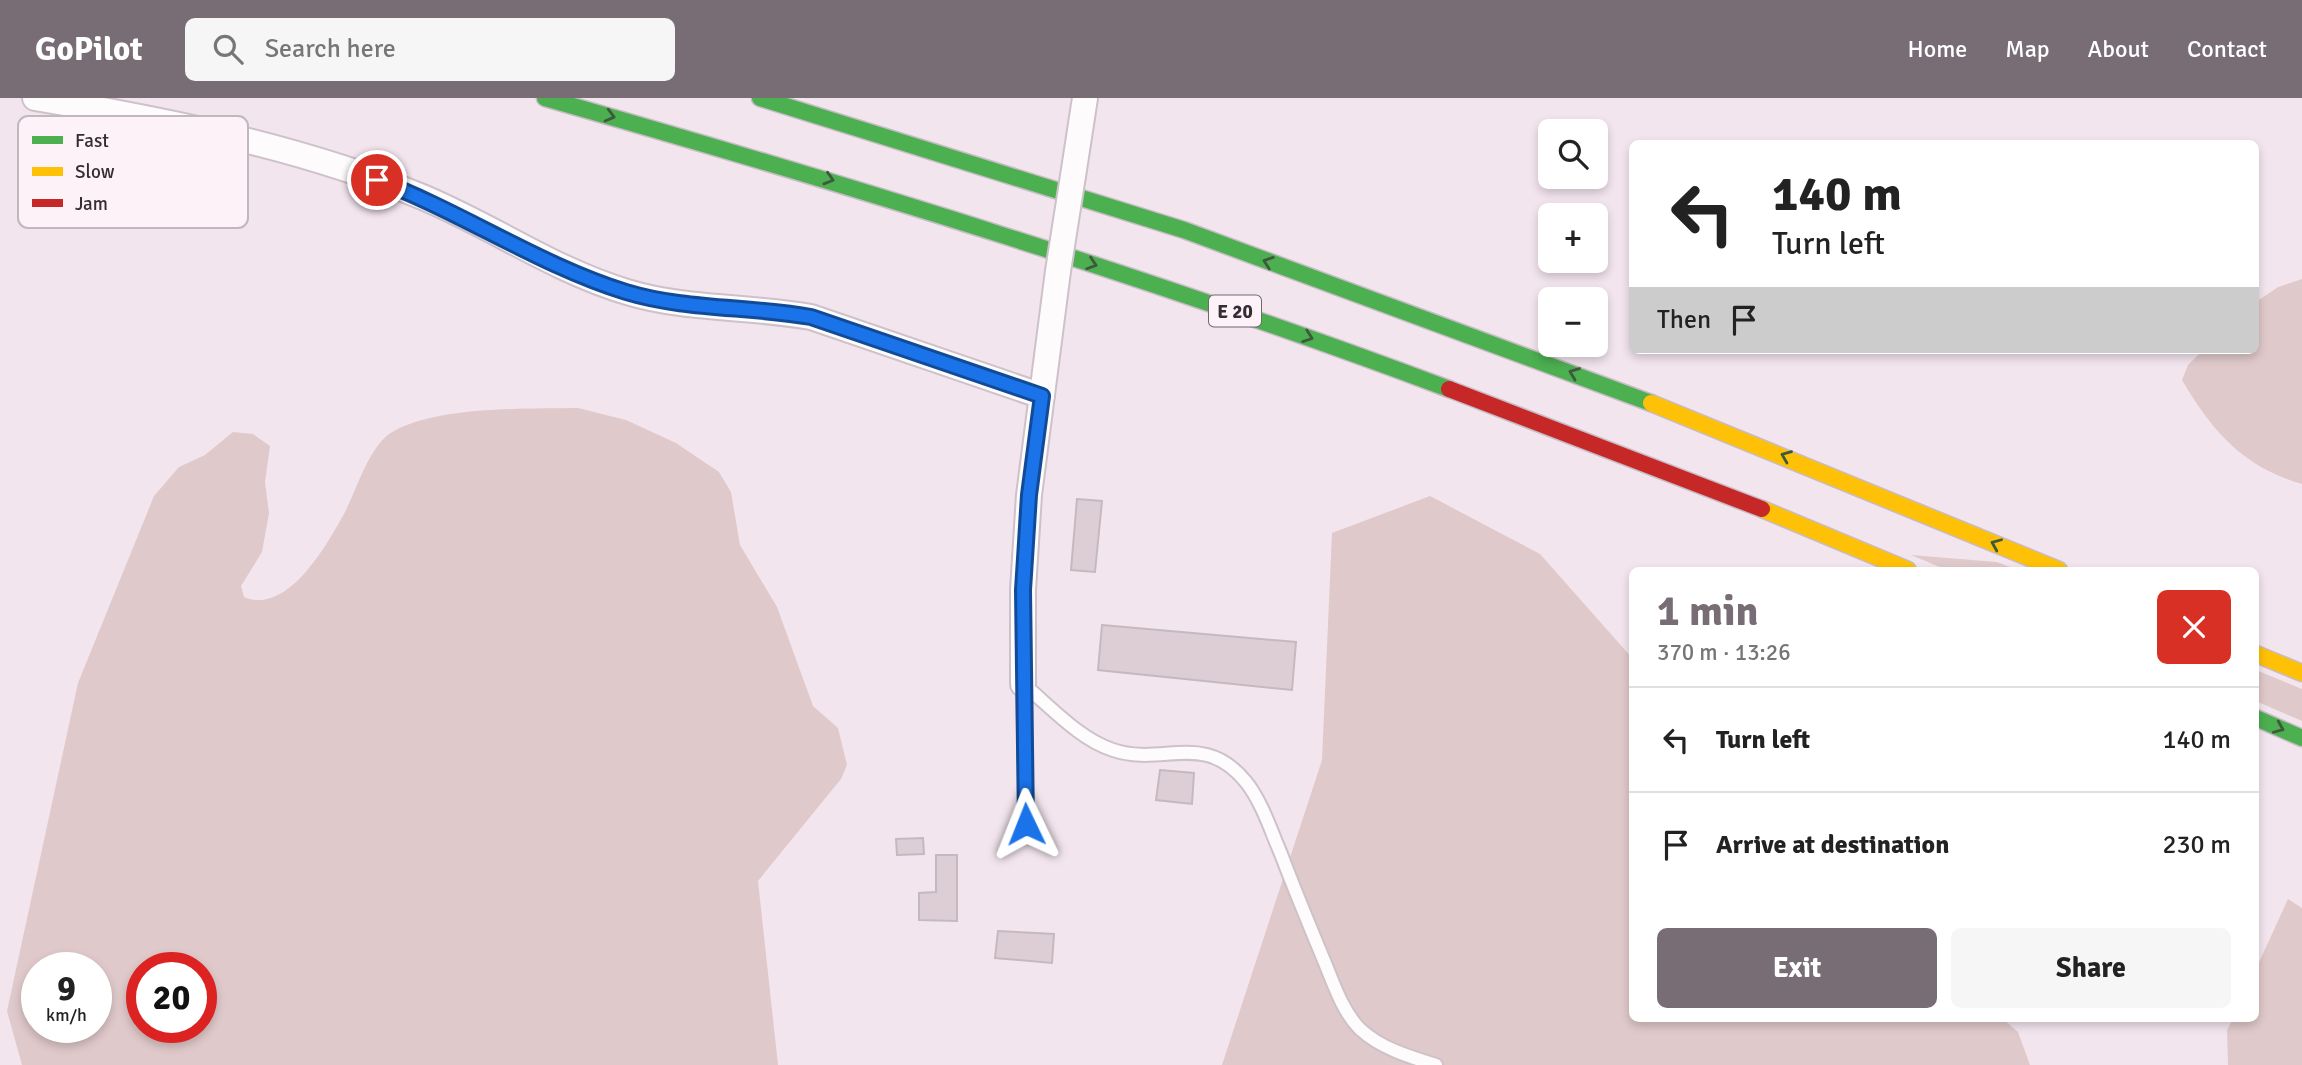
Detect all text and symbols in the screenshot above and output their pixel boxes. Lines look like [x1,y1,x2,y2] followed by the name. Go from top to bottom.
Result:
[185,18,675,81] search box
[35,29,143,70] text: GoPilot
[209,30,247,68] icon: search
[265,33,396,65] text: Search here
[1907,34,1967,64] text: Home
[2005,34,2050,64] text: Map
[2088,34,2149,64] text: About
[2187,34,2267,64] text: Contact
[604,108,616,122] one-way arrow
[18,116,248,228] legend
[1538,119,1608,357] map controls
[1538,119,1608,189] button: search
[75,129,109,153] text: Fast
[347,150,407,210] pin
[75,160,115,184] text: Slow
[358,161,396,199] icon: arrive
[1772,164,1902,224] text: 140 m
[1657,168,1748,259] icon: left
[823,171,835,186] one-way arrow
[75,192,108,216] text: Jam
[1538,203,1608,273] button: +
[1772,224,1885,263] text: Turn left
[1086,255,1098,270] one-way arrow
[1263,256,1275,270] one-way arrow
[1538,287,1608,357] button: −
[1209,295,1261,326] road number: E 20
[1725,301,1763,339] icon: arrive
[1657,304,1711,336] text: Then
[1301,329,1313,343] one-way arrow
[1569,368,1581,382] one-way arrow
[1781,451,1793,465] one-way arrow
[1991,538,2004,552] one-way arrow
[1657,586,1758,637] text: 1 min
[2157,590,2231,664] button: close
[1657,638,1791,667] text: 370 m · 13:26
[2272,720,2284,734] one-way arrow
[1657,721,1695,759] icon: left
[1716,724,1810,756] text: Turn left
[2162,724,2231,756] text: 140 m
[989,787,1063,861] position arrow
[1657,826,1695,864] icon: arrive
[1716,829,1949,861] text: Arrive at destination
[2162,829,2231,861] text: 230 m
[1657,928,1937,1008] button: Exit
[1951,928,2231,1008] button: Share
[126,952,217,1043] speed limit sign: 20
[57,967,76,1010] text: 9
[46,1004,87,1026] text: km/h

